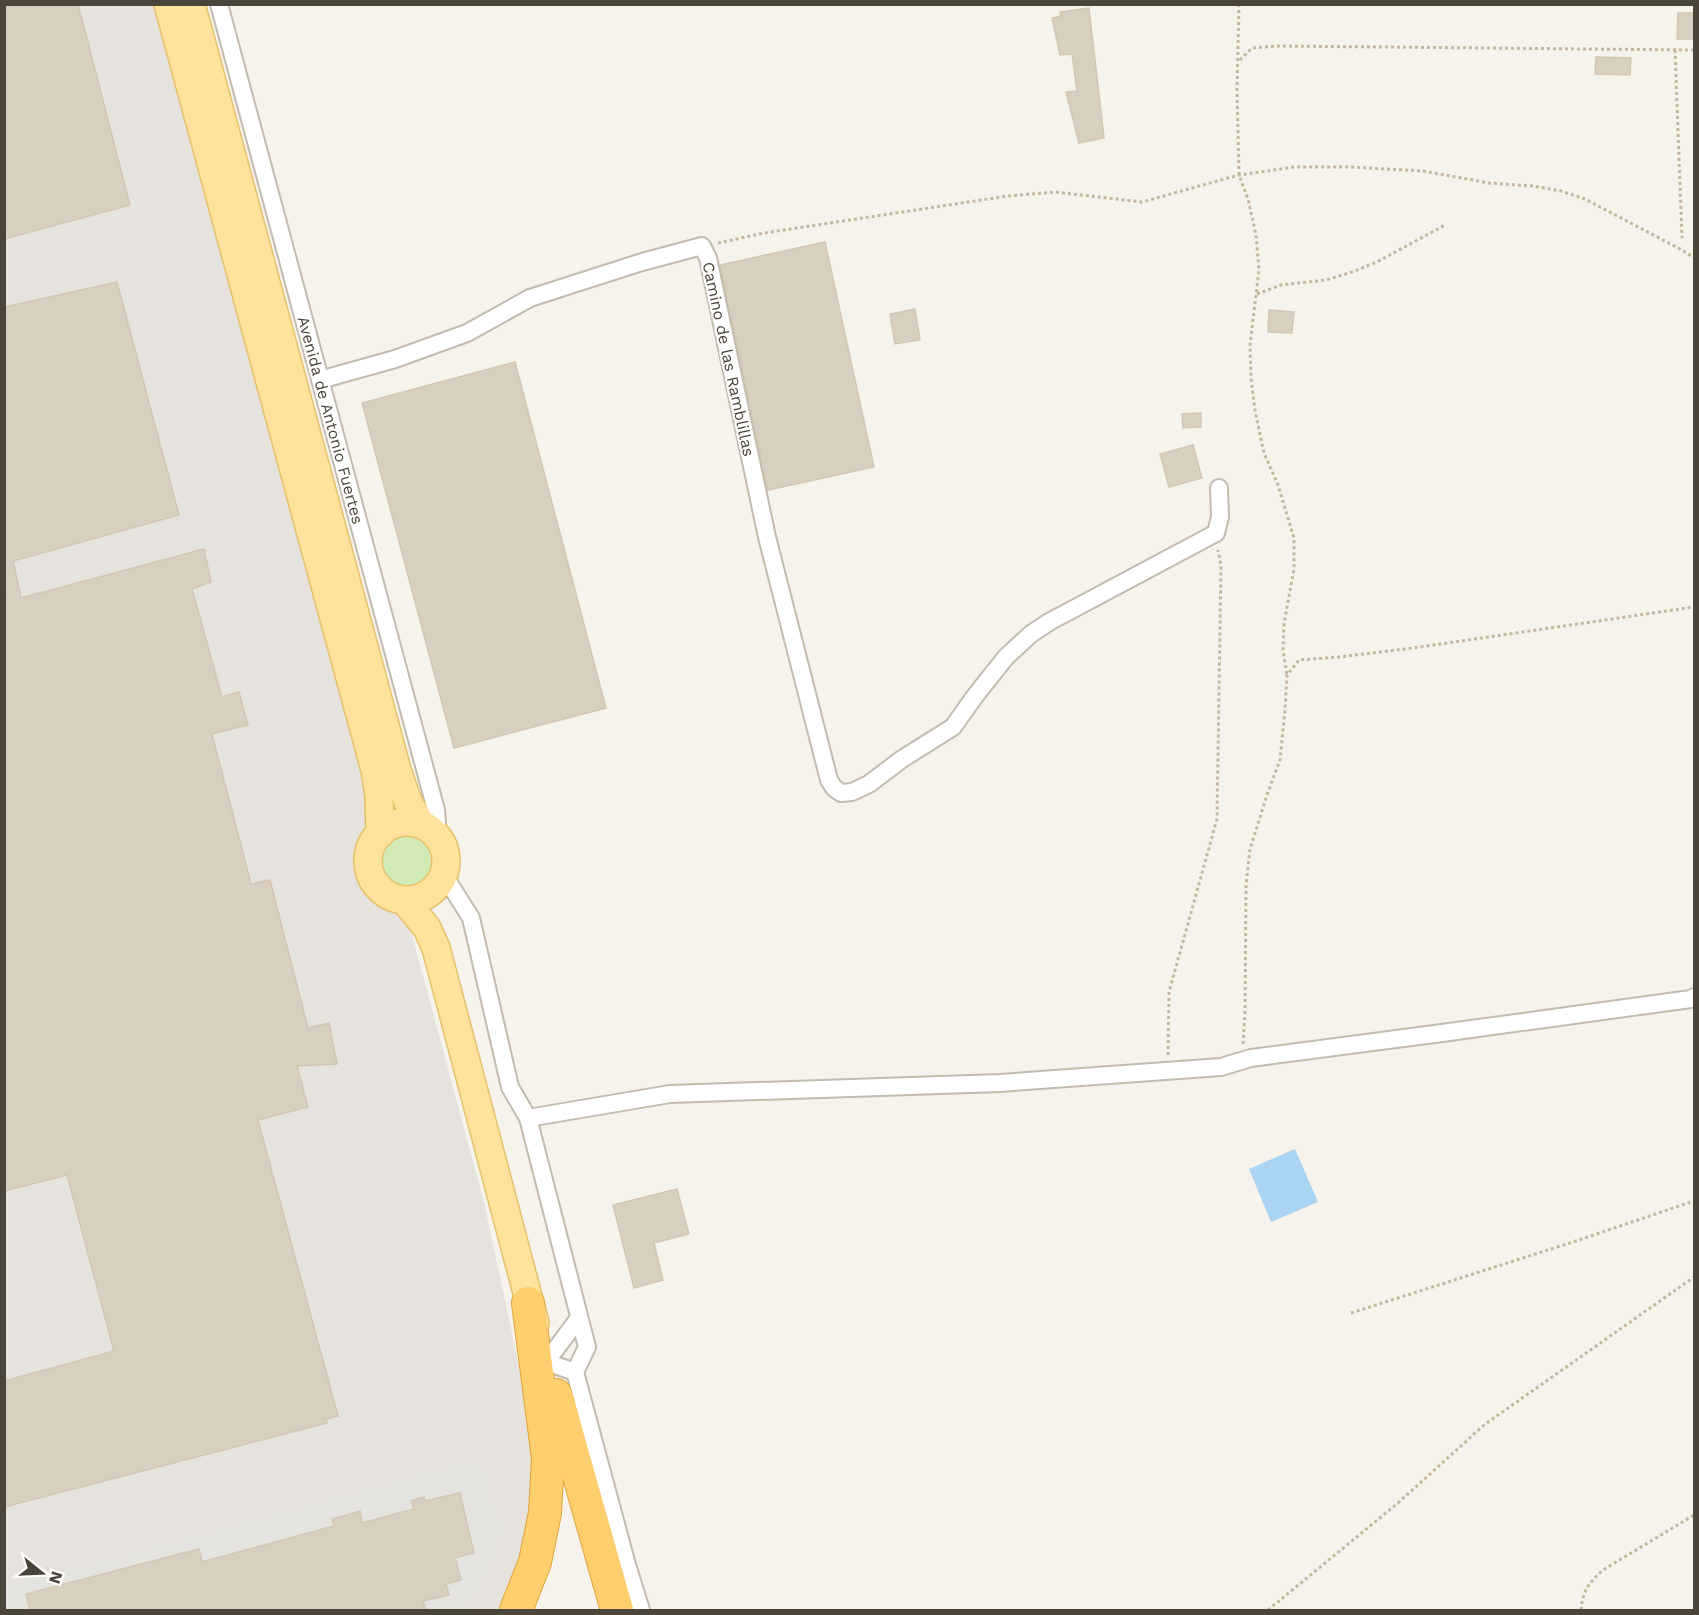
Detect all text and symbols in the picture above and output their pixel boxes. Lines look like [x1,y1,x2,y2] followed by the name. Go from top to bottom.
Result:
[699,260,758,458] street label: Camino de las Ramblillas
[294,314,367,526] street label: Avenida de Antonio Fuertes
[12,1543,72,1603] north arrow
[45,1569,67,1586] text: N

